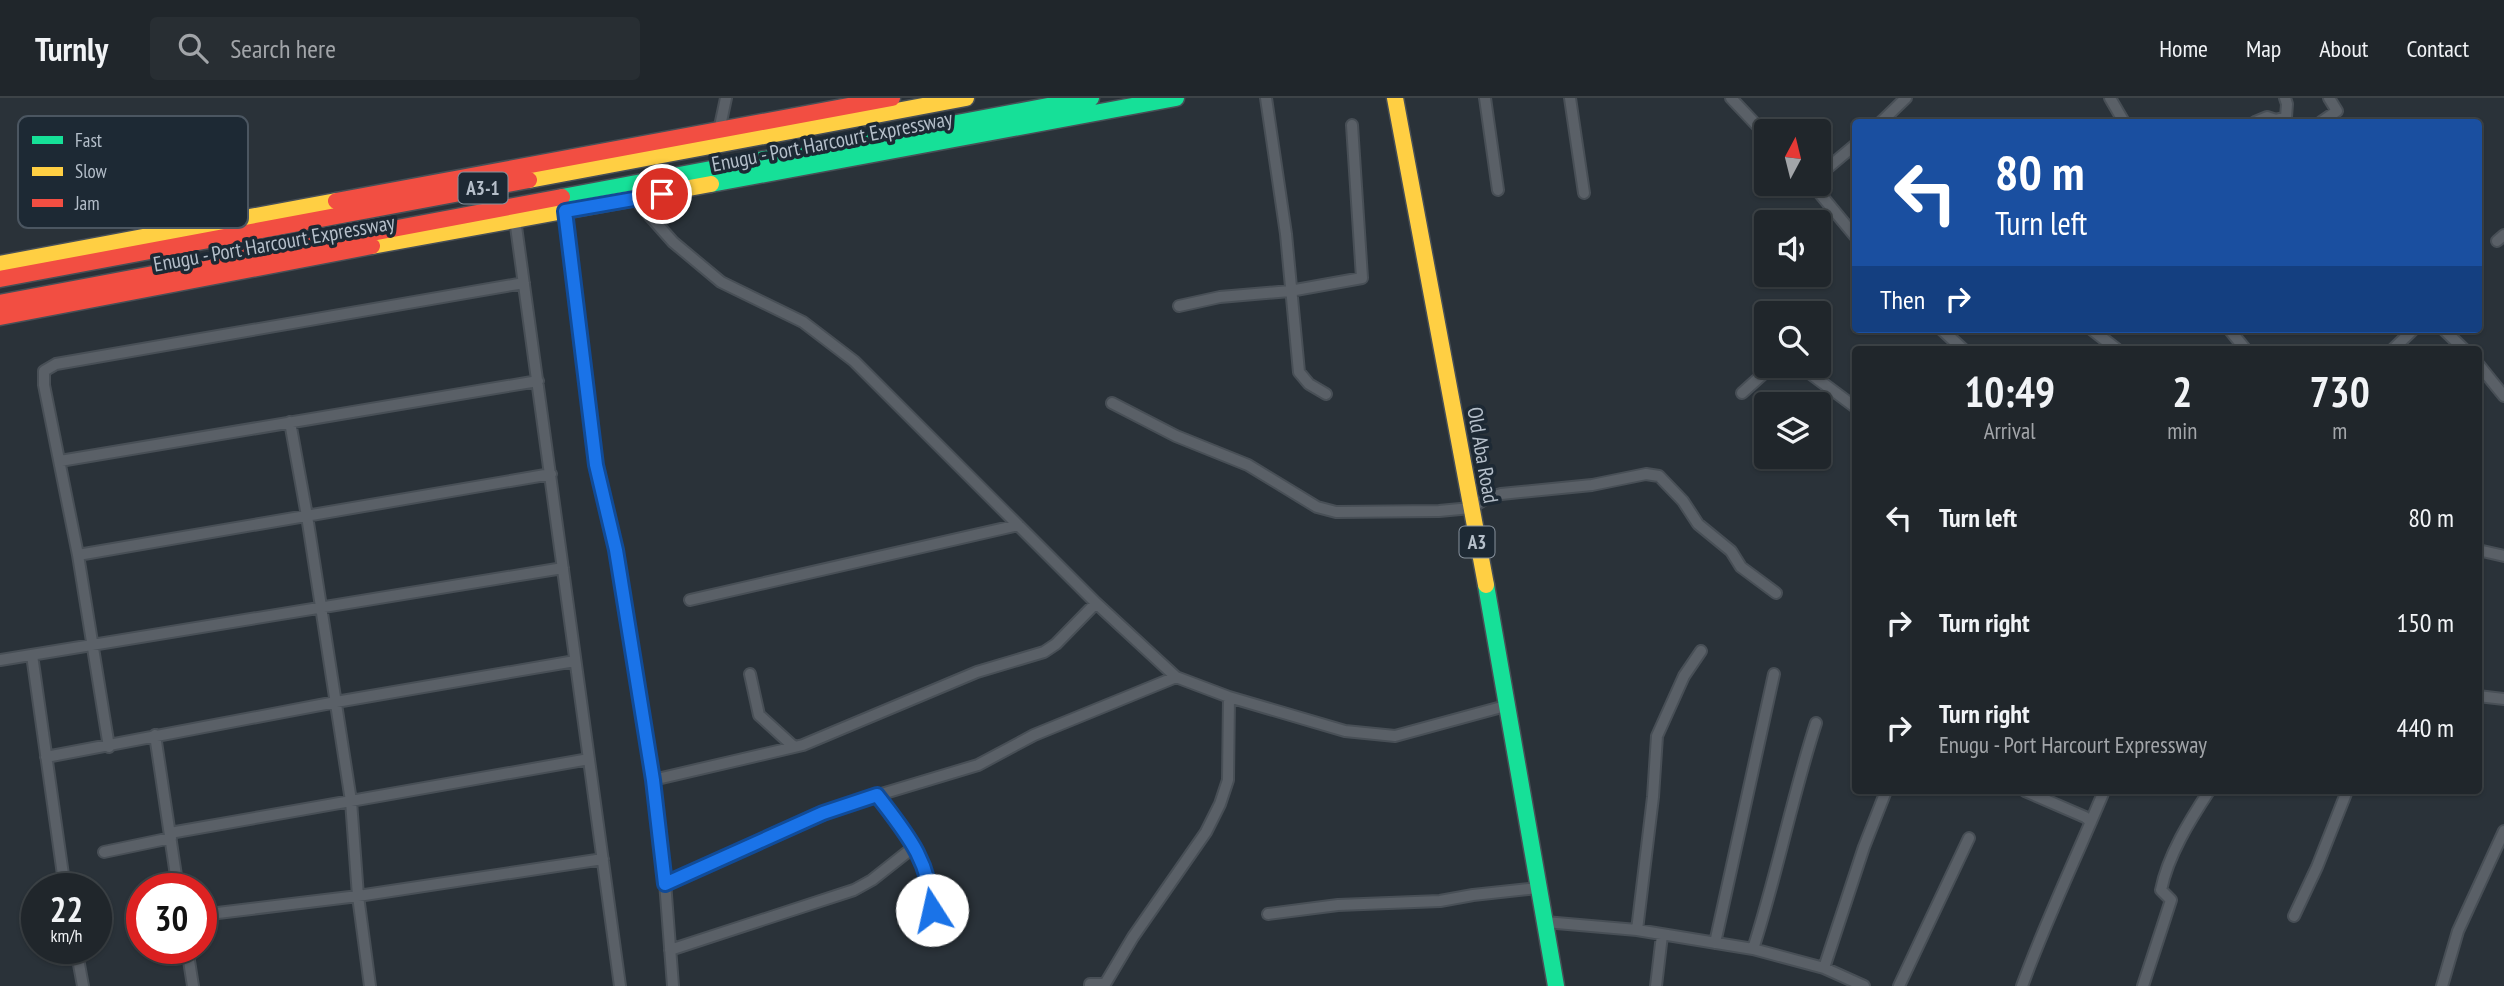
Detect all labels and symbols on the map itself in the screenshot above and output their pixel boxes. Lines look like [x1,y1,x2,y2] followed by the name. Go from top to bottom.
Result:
[709,104,955,178] street label: Enugu - Port Harcourt Expressway
[18,116,248,228] legend
[1754,119,1830,196] north arrow
[75,128,103,152] text: Fast
[75,159,108,183] text: Slow
[632,164,692,224] pin
[458,172,508,204] road number: A3-1
[74,191,100,215] text: Jam
[151,208,397,278] street label: Enugu - Port Harcourt Expressway
[1461,405,1505,505] street label: Old Aba Road
[1460,526,1494,558] road number: A3
[126,873,217,964] speed limit sign: 30
[895,873,969,947] position arrow

